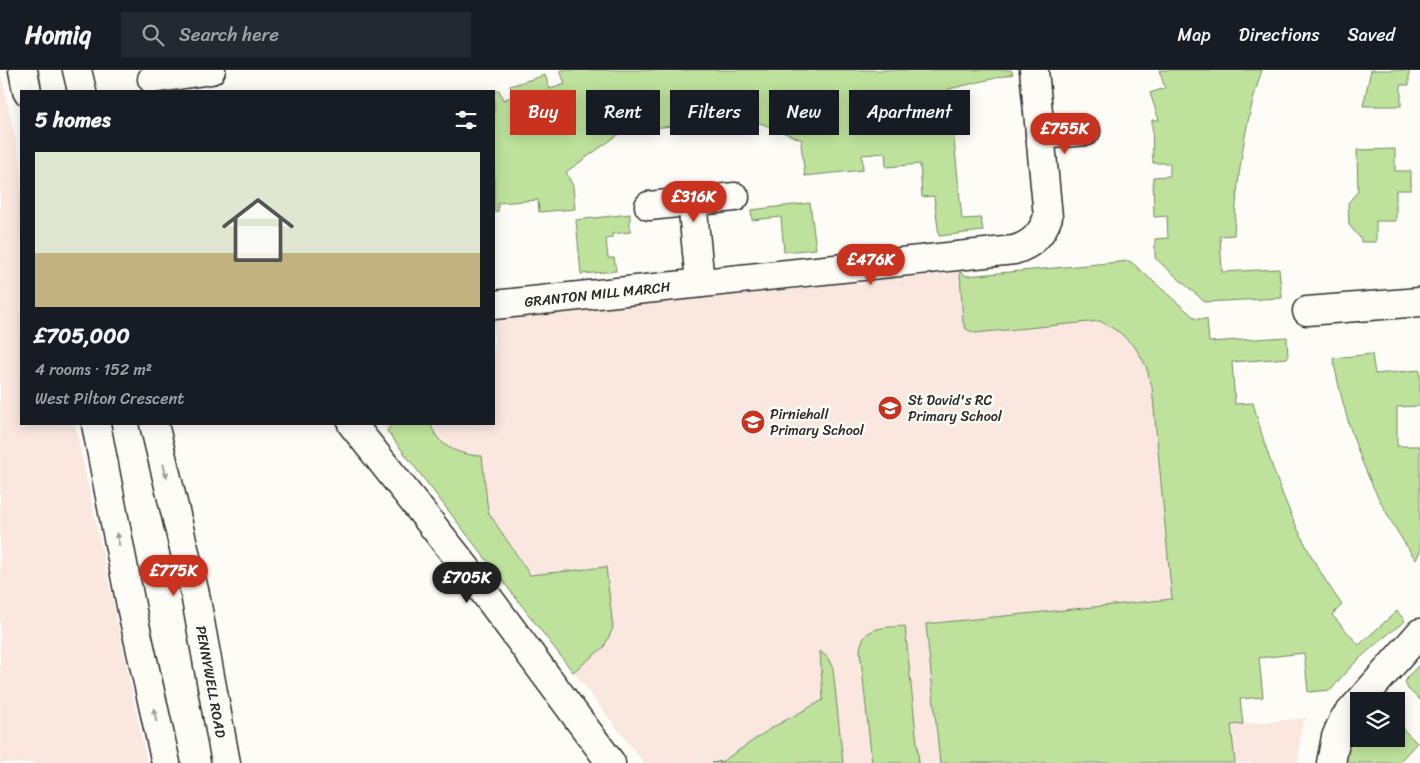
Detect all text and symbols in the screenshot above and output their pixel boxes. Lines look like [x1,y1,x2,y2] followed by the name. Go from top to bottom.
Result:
[121,12,471,57] search box
[25,14,91,56] text: Homiq
[179,18,279,51] text: Search here
[1178,19,1211,51] text: Map
[1239,19,1320,51] text: Directions
[1348,19,1395,51] text: Saved
[139,21,167,49] icon: search
[510,90,576,135] chip: Buy
[586,90,660,135] chip: Rent
[670,90,759,135] chip: Filters
[769,90,839,135] chip: New
[849,90,970,135] chip: Apartment
[35,101,111,139] text: 5 homes
[452,106,480,134] icon: filters
[1030,112,1100,155] pin: £755K
[1042,114,1088,143] text: £755K
[659,180,729,223] pin: £316K
[673,182,715,211] text: £316K
[213,185,303,275] icon: home
[836,244,906,286] pin: £476K
[848,245,894,274] text: £476K
[523,274,672,314] street label: GRANTON MILL MARCH
[35,317,130,355] text: £705,000
[35,355,152,384] text: 4 rooms · 152 m²
[35,384,184,413] text: West Pilton Crescent
[908,388,1003,429] place label: St David's RC Primary School
[877,395,903,421] school or university icon: St David's RC Primary School
[770,402,865,443] place label: Pirniehall Primary School
[740,409,766,435] school or university icon: Pirniehall Primary School
[161,464,169,479] one-way arrow
[114,532,122,547] one-way arrow
[139,554,209,597] pin: £775K
[151,556,197,585] text: £775K
[432,562,502,604] pin: £705K
[443,563,491,592] text: £705K
[189,624,234,740] street label: PENNYWELL ROAD
[1350,692,1405,747] map controls
[1350,692,1405,747] button: layers
[151,708,159,723] one-way arrow

